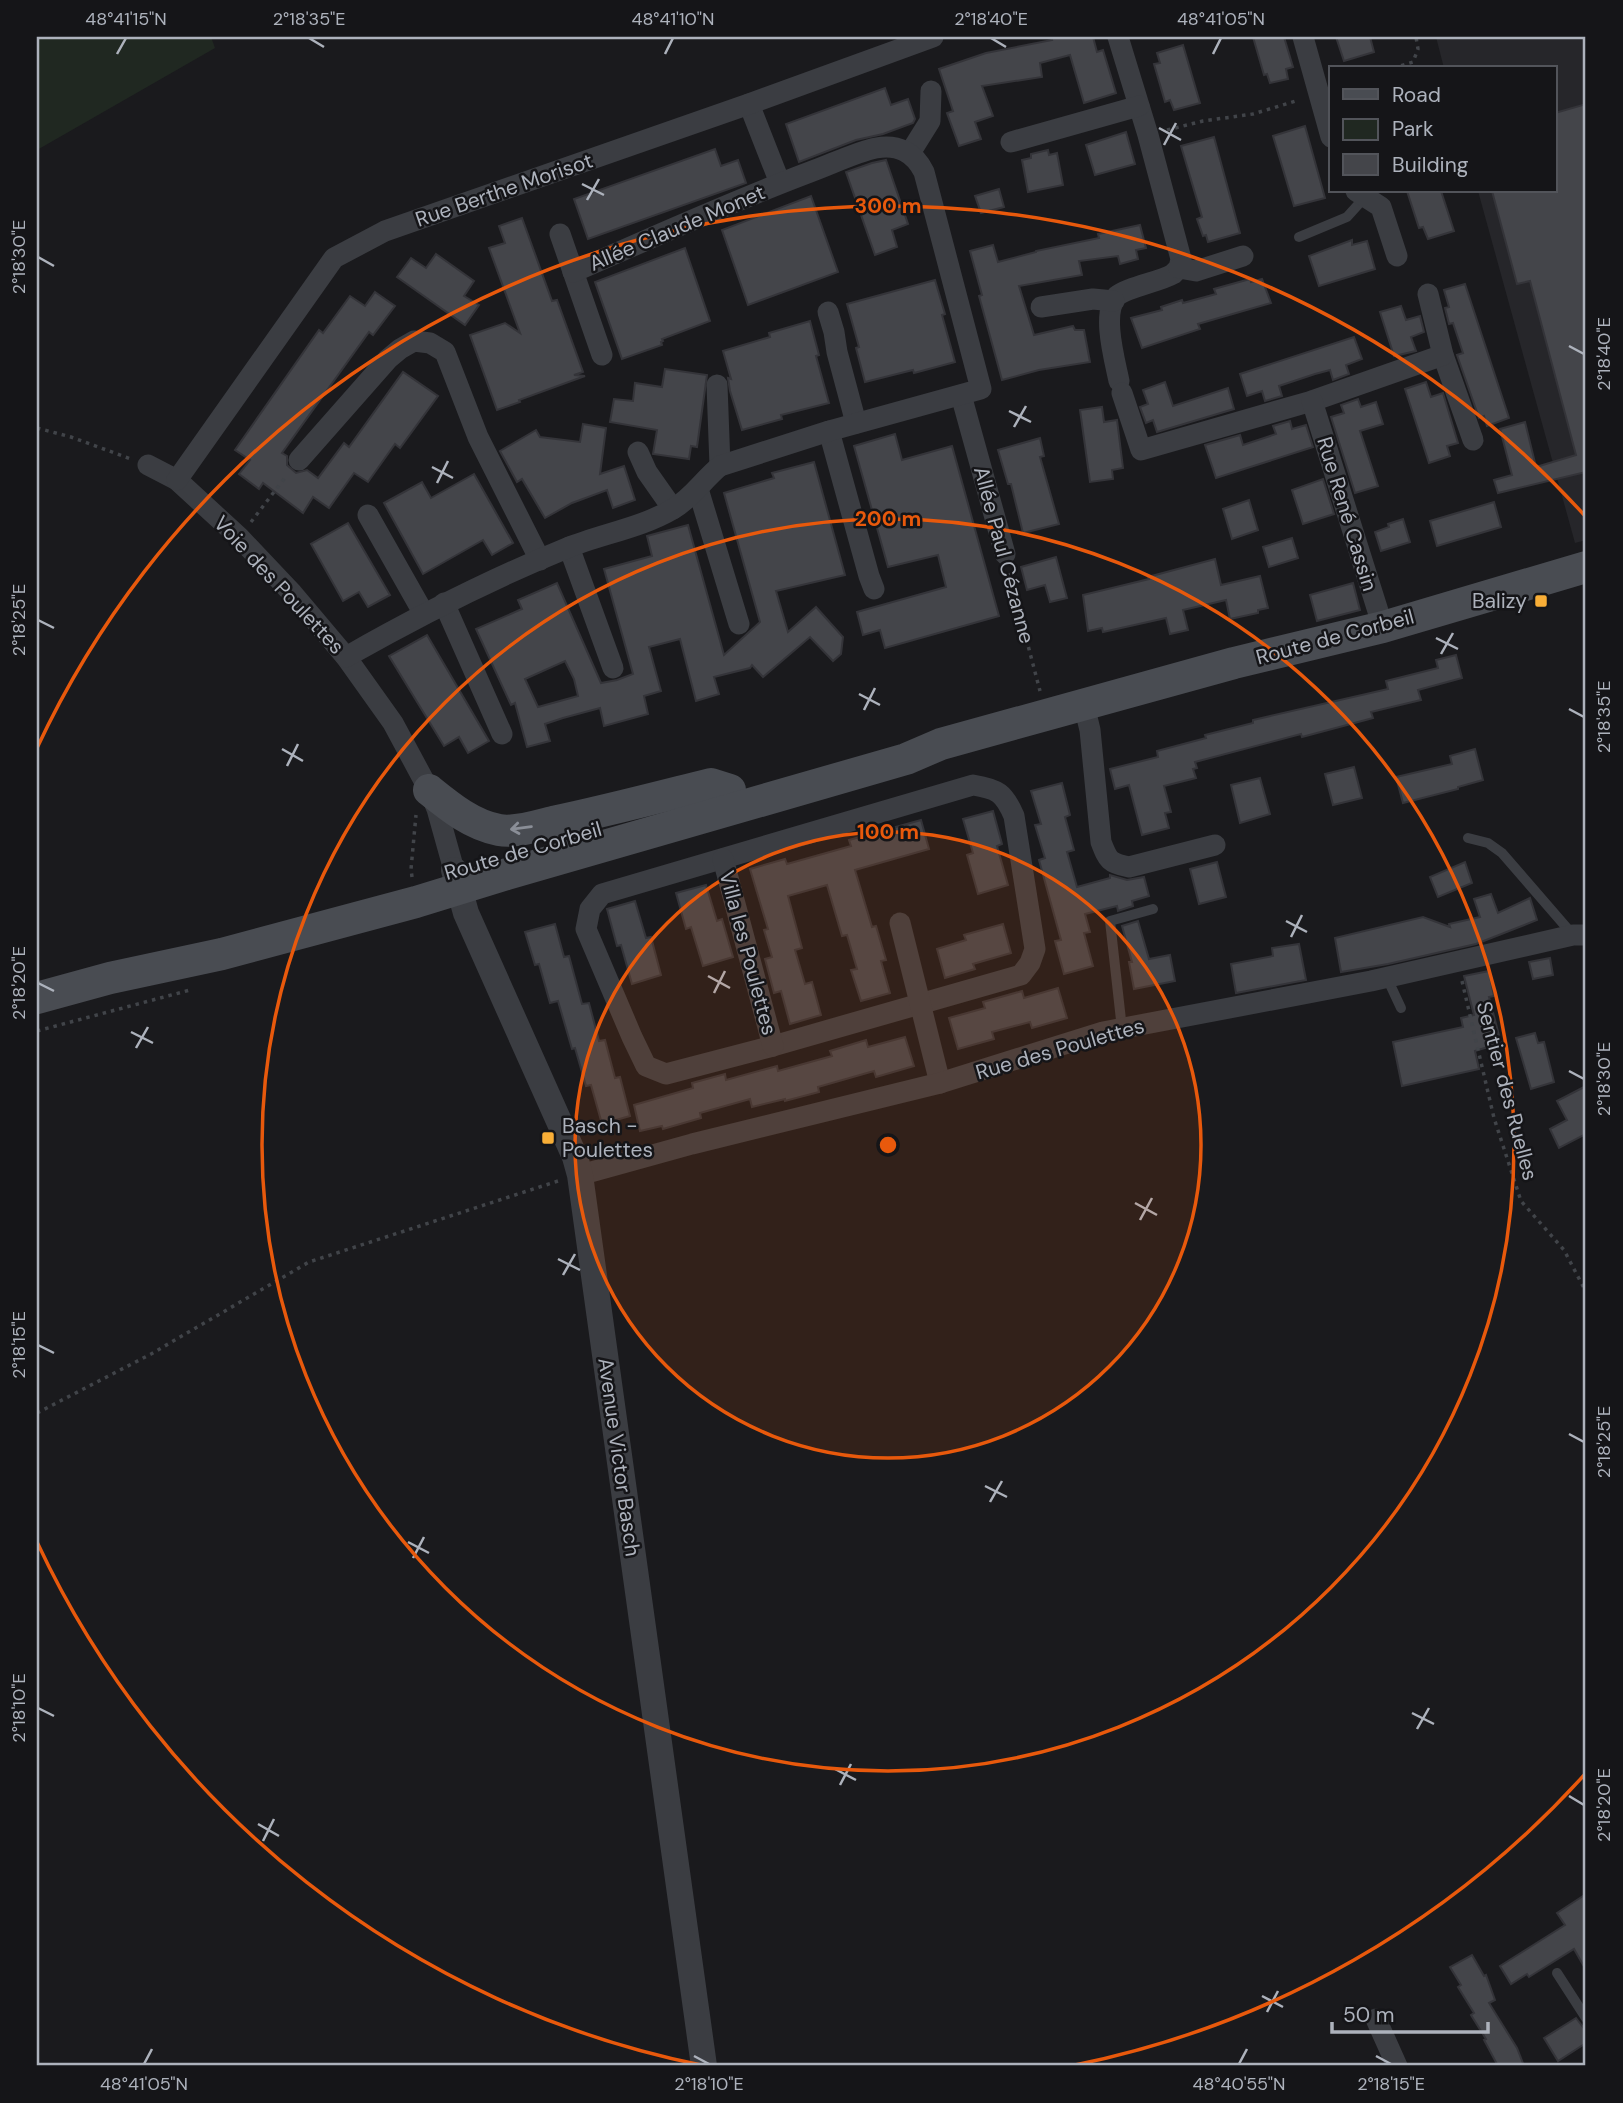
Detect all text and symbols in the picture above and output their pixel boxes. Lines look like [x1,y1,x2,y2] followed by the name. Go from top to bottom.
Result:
[85,7,167,31] text: 48°41'15"N
[273,7,345,31] text: 2°18'35"E
[631,7,715,31] text: 48°41'10"N
[954,7,1028,31] text: 2°18'40"E
[1177,7,1265,31] text: 48°41'05"N
[1329,66,1556,192] legend
[1392,81,1441,109] text: Road
[1392,115,1434,143] text: Park
[412,146,596,234] street label: Rue Berthe Morisot
[1392,151,1469,179] text: Building
[585,178,769,278] street label: Allée Claude Monet
[855,192,921,220] text: 300 m
[7,220,31,294] text: 2°18'30"E
[1592,317,1616,391] text: 2°18'40"E
[1310,433,1384,595] street label: Rue René Cassin
[967,463,1041,647] street label: Allée Paul Cézanne
[855,505,921,533] text: 200 m
[207,510,351,660] street label: Voie des Poulettes
[7,584,31,656] text: 2°18'25"E
[1472,587,1527,615] place label: Balizy
[1533,593,1549,609] marker: Balizy
[1253,602,1417,672] street label: Route de Corbeil
[1592,681,1616,753] text: 2°18'35"E
[441,815,605,887] street label: Route de Corbeil
[857,818,919,846] text: 100 m
[510,822,533,835] one-way arrow
[713,868,783,1038] street label: Villa les Poulettes
[7,946,31,1020] text: 2°18'20"E
[1470,998,1544,1184] street label: Sentier des Ruelles
[972,1012,1148,1086] street label: Rue des Poulettes
[1592,1042,1616,1116] text: 2°18'30"E
[562,1112,653,1164] place label: Basch - Poulettes
[540,1130,556,1146] marker: Basch - Poulettes
[876,1133,900,1157] centre of rings
[7,1311,31,1379] text: 2°18'15"E
[591,1356,647,1558] street label: Avenue Victor Basch
[1592,1406,1616,1478] text: 2°18'25"E
[7,1673,31,1743] text: 2°18'10"E
[1592,1768,1616,1842] text: 2°18'20"E
[1332,1991,1488,2035] scale bar
[1343,2001,1394,2029] text: 50 m
[100,2072,188,2096] text: 48°41'05"N
[674,2072,744,2096] text: 2°18'10"E
[1193,2072,1285,2096] text: 48°40'55"N
[1357,2072,1425,2096] text: 2°18'15"E

